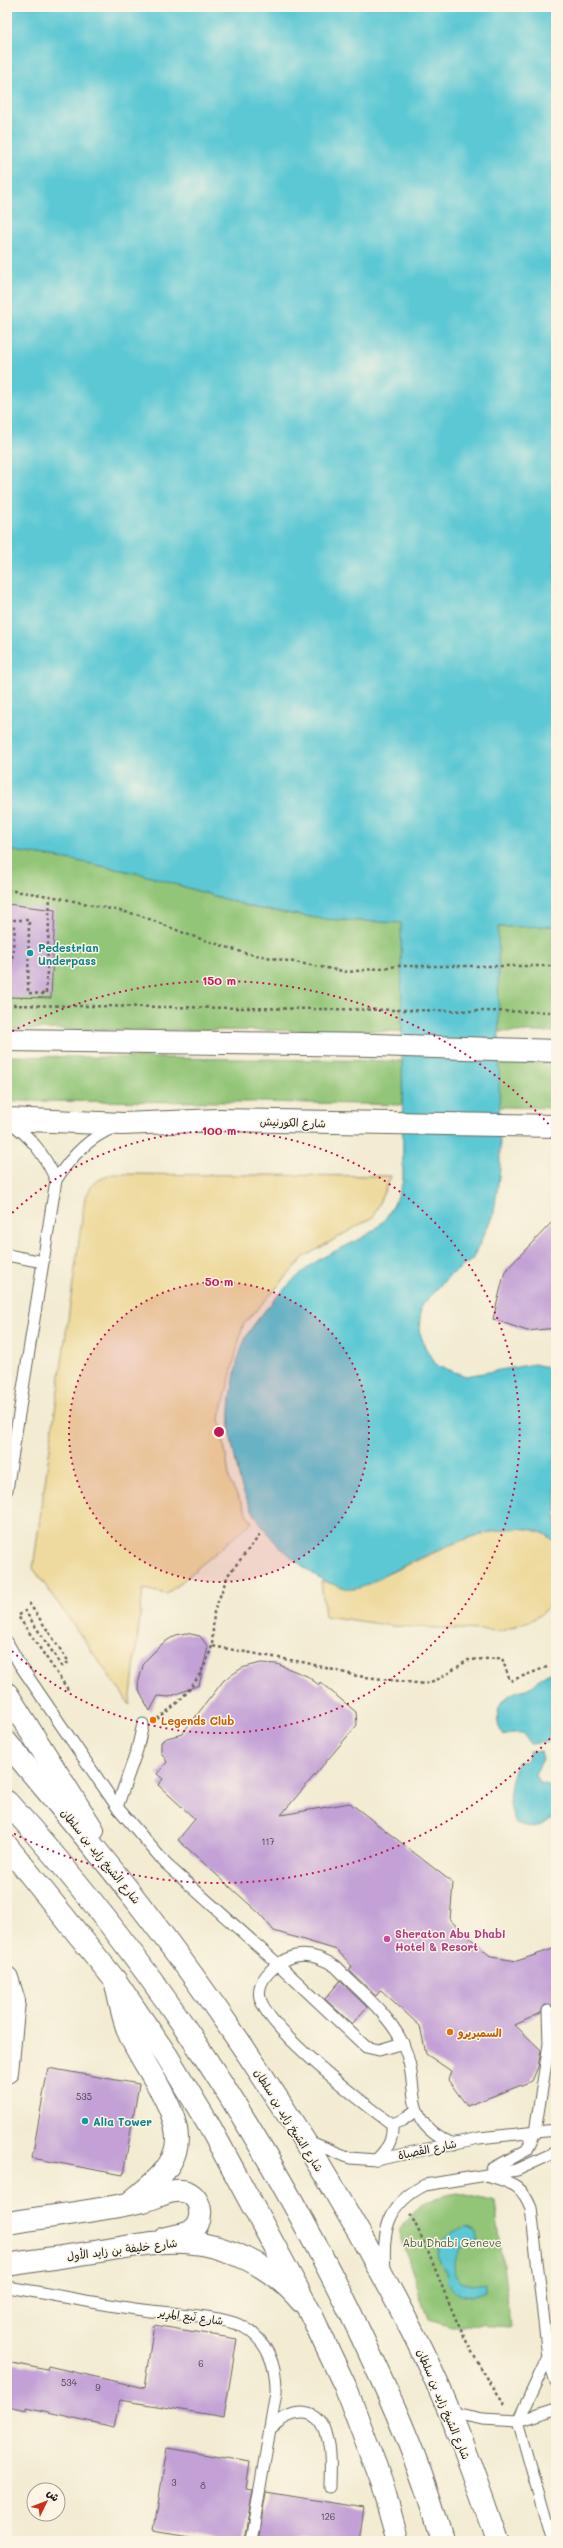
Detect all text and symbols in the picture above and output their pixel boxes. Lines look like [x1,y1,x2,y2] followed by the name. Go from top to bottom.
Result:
[38,940,99,968] place label: Pedestrian Underpass
[25,948,35,958] marker: Pedestrian Underpass
[202,972,236,988] text: 150 m
[260,1113,326,1133] street label: شارع الكورنيش
[202,1122,236,1138] text: 100 m
[205,1273,233,1289] text: 50 m
[212,1425,226,1439] centre of rings
[161,1713,234,1728] place label: Legends Club
[148,1715,158,1725] marker: Legends Club
[56,1805,144,1908] street label: شارع الشيخ زايد بن سلطان
[261,1836,275,1847] house number: 117
[395,1926,506,1954] place label: Sheraton Abu Dhabi Hotel & Resort
[382,1934,392,1944] marker: Sheraton Abu Dhabi Hotel & Resort
[457,2025,502,2040] place label: السمبريرو
[445,2027,455,2037] marker: السمبريرو
[249,2066,327,2175] street label: شارع الشيخ زايد بن سلطان
[76,2091,92,2102] house number: 535
[93,2114,152,2129] place label: Alia Tower
[80,2116,90,2126] marker: Alia Tower
[396,2135,458,2164] street label: شارع القَصباة
[66,2235,178,2265] street label: شارع خليفة بن زايد الأول
[402,2235,502,2250] park label: Abu Dhabi Geneve
[156,2304,224,2330] street label: شارع نَبع المرِير
[412,2346,474,2462] street label: شارع الشيخ زايد بن سلطان
[198,2358,204,2369] house number: 6
[61,2377,78,2388] house number: 534
[95,2382,101,2393] house number: 9
[171,2477,177,2488] house number: 3
[200,2480,206,2491] house number: 8
[26,2482,66,2522] north arrow
[44,2485,63,2504] text: ش
[321,2511,335,2522] house number: 126

